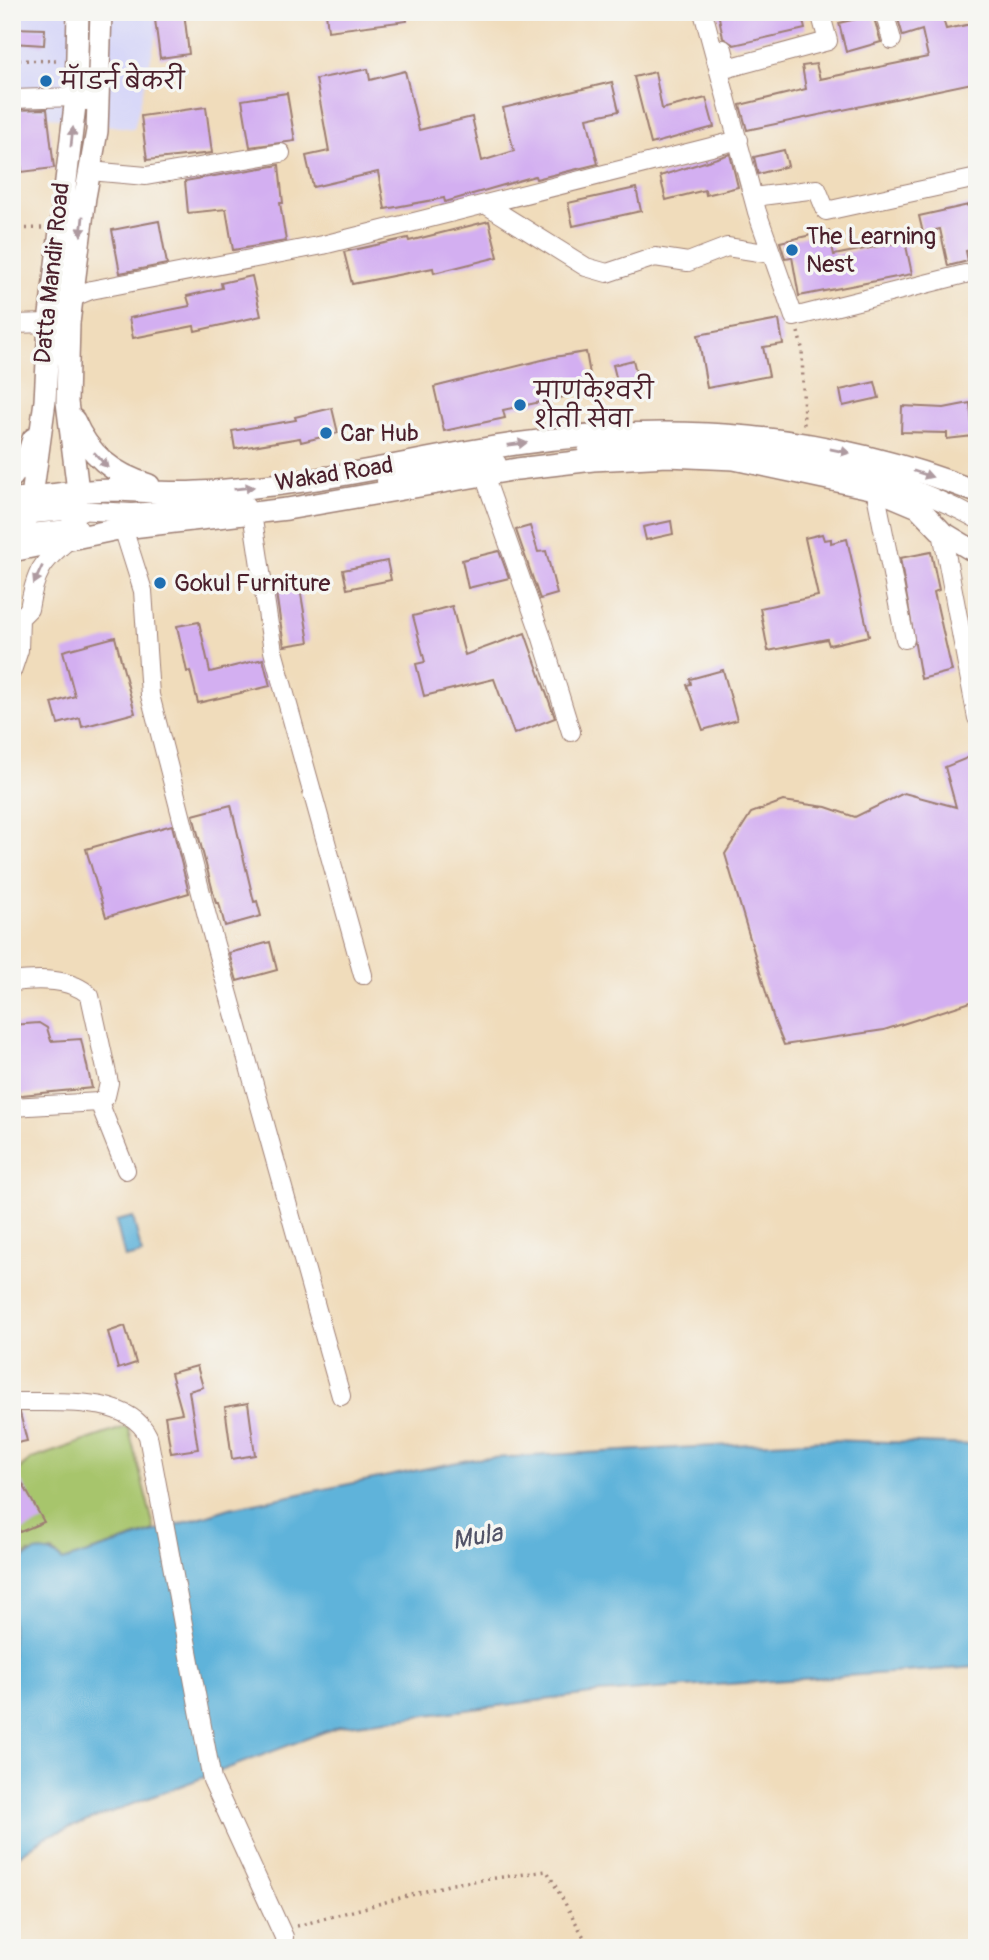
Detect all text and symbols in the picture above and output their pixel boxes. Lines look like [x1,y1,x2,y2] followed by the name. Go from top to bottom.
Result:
[58,62,186,96] place label: मॅाडर्न बेकरी
[38,73,54,89] marker: मॅाडर्न बेकरी
[67,126,78,148] one-way arrow
[28,181,76,365] street label: Datta Mandir Road
[76,215,87,237] one-way arrow
[806,222,936,279] place label: The Learning Nest
[784,242,800,258] marker: The Learning Nest
[532,372,655,434] place label: माणकेश्वरी शेती सेवा
[512,397,528,413] marker: माणकेश्वरी शेती सेवा
[340,419,419,448] place label: Car Hub
[318,425,334,441] marker: Car Hub
[506,438,528,449] one-way arrow
[829,445,851,456] one-way arrow
[273,450,395,498] street label: Wakad Road
[92,451,108,468] one-way arrow
[913,469,934,480] one-way arrow
[233,482,255,493] one-way arrow
[32,564,44,585] one-way arrow
[174,569,331,598] place label: Gokul Furniture
[152,575,168,591] marker: Gokul Furniture
[450,1517,506,1557] water label: Mula

